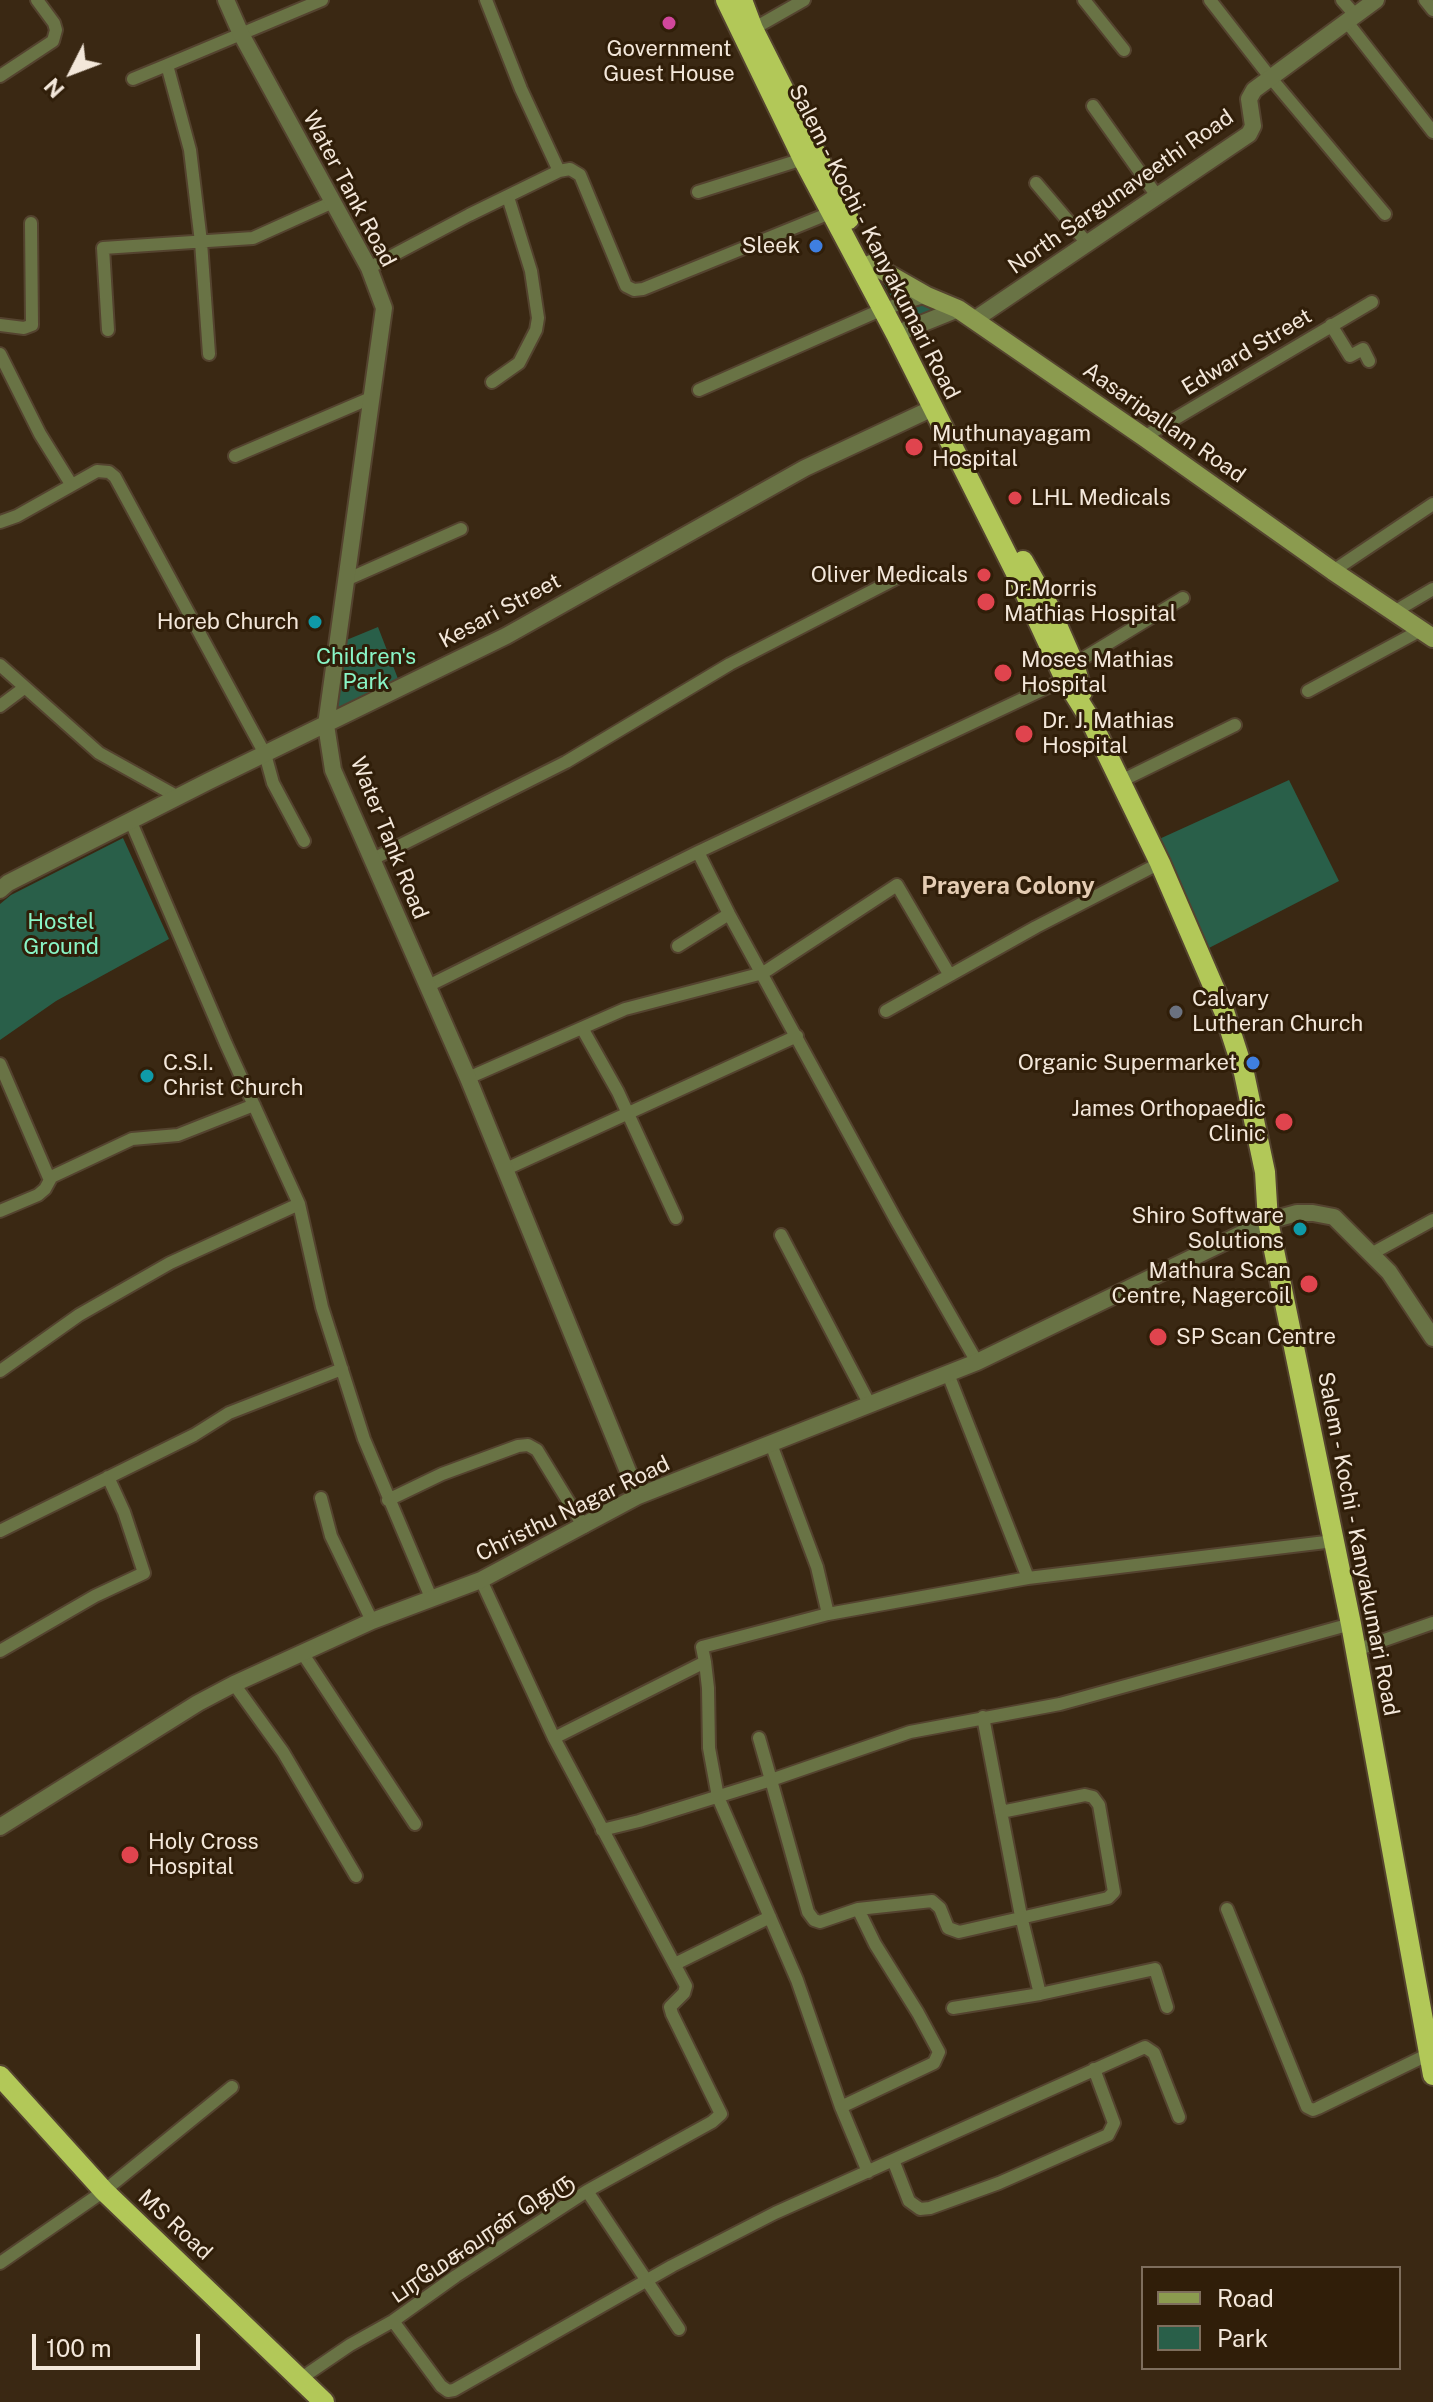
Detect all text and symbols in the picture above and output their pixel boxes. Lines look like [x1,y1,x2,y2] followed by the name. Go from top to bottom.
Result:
[660,14,678,32] marker: Government Guest House
[32,32,112,112] north arrow
[603,36,735,88] place label: Government Guest House
[39,73,70,103] text: N
[783,80,965,404] street label: Salem - Kochi - Kanyakumari Road
[1003,104,1239,280] street label: North Sargunaveethi Road
[297,107,401,271] street label: Water Tank Road
[742,233,800,259] place label: Sleek
[807,237,825,255] marker: Sleek
[1177,303,1317,401] street label: Edward Street
[1078,357,1250,489] street label: Aasaripallam Road
[932,421,1091,472] place label: Muthunayagam Hospital
[903,436,925,458] marker: Muthunayagam Hospital
[1031,485,1171,511] place label: LHL Medicals
[1006,489,1024,507] marker: LHL Medicals
[811,562,968,588] place label: Oliver Medicals
[975,566,993,584] marker: Oliver Medicals
[435,568,565,654] street label: Kesari Street
[1004,576,1176,628] place label: Dr.Morris Mathias Hospital
[975,591,997,613] marker: Dr.Morris Mathias Hospital
[157,609,299,635] place label: Horeb Church
[306,613,324,631] marker: Horeb Church
[316,644,416,696] park label: Children's Park
[1021,647,1174,698] place label: Moses Mathias Hospital
[992,662,1014,684] marker: Moses Mathias Hospital
[1042,708,1174,760] place label: Dr. J. Mathias Hospital
[1013,723,1035,745] marker: Dr. J. Mathias Hospital
[344,753,434,923] street label: Water Tank Road
[921,873,1095,901] district label: Prayera Colony
[23,909,99,960] park label: Hostel Ground
[1192,986,1363,1038] place label: Calvary Lutheran Church
[1167,1003,1185,1021] marker: Calvary Lutheran Church
[163,1050,303,1102] place label: C.S.I. Christ Church
[1018,1050,1237,1076] place label: Organic Supermarket
[1244,1054,1262,1072] marker: Organic Supermarket
[138,1067,156,1085] marker: C.S.I. Christ Church
[1071,1096,1266,1148] place label: James Orthopaedic Clinic
[1273,1111,1295,1133] marker: James Orthopaedic Clinic
[1131,1203,1284,1254] place label: Shiro Software Solutions
[1291,1220,1309,1238] marker: Shiro Software Solutions
[1112,1258,1291,1310] place label: Mathura Scan Centre, Nagercoil
[1298,1273,1320,1295] marker: Mathura Scan Centre, Nagercoil
[1176,1324,1336,1350] place label: SP Scan Centre
[1147,1326,1169,1348] marker: SP Scan Centre
[1312,1370,1404,1718] street label: Salem - Kochi - Kanyakumari Road
[472,1451,674,1567] street label: Christhu Nagar Road
[148,1829,259,1880] place label: Holy Cross Hospital
[119,1844,141,1866] marker: Holy Cross Hospital
[386,2167,578,2309] street label: பரமேசுவரன் தெரு
[132,2184,218,2266] street label: MS Road
[1141,2266,1401,2370] legend
[1217,2284,1274,2312] text: Road
[36,2318,204,2368] scale bar
[1217,2324,1268,2352] text: Park
[46,2334,112,2362] text: 100 m

